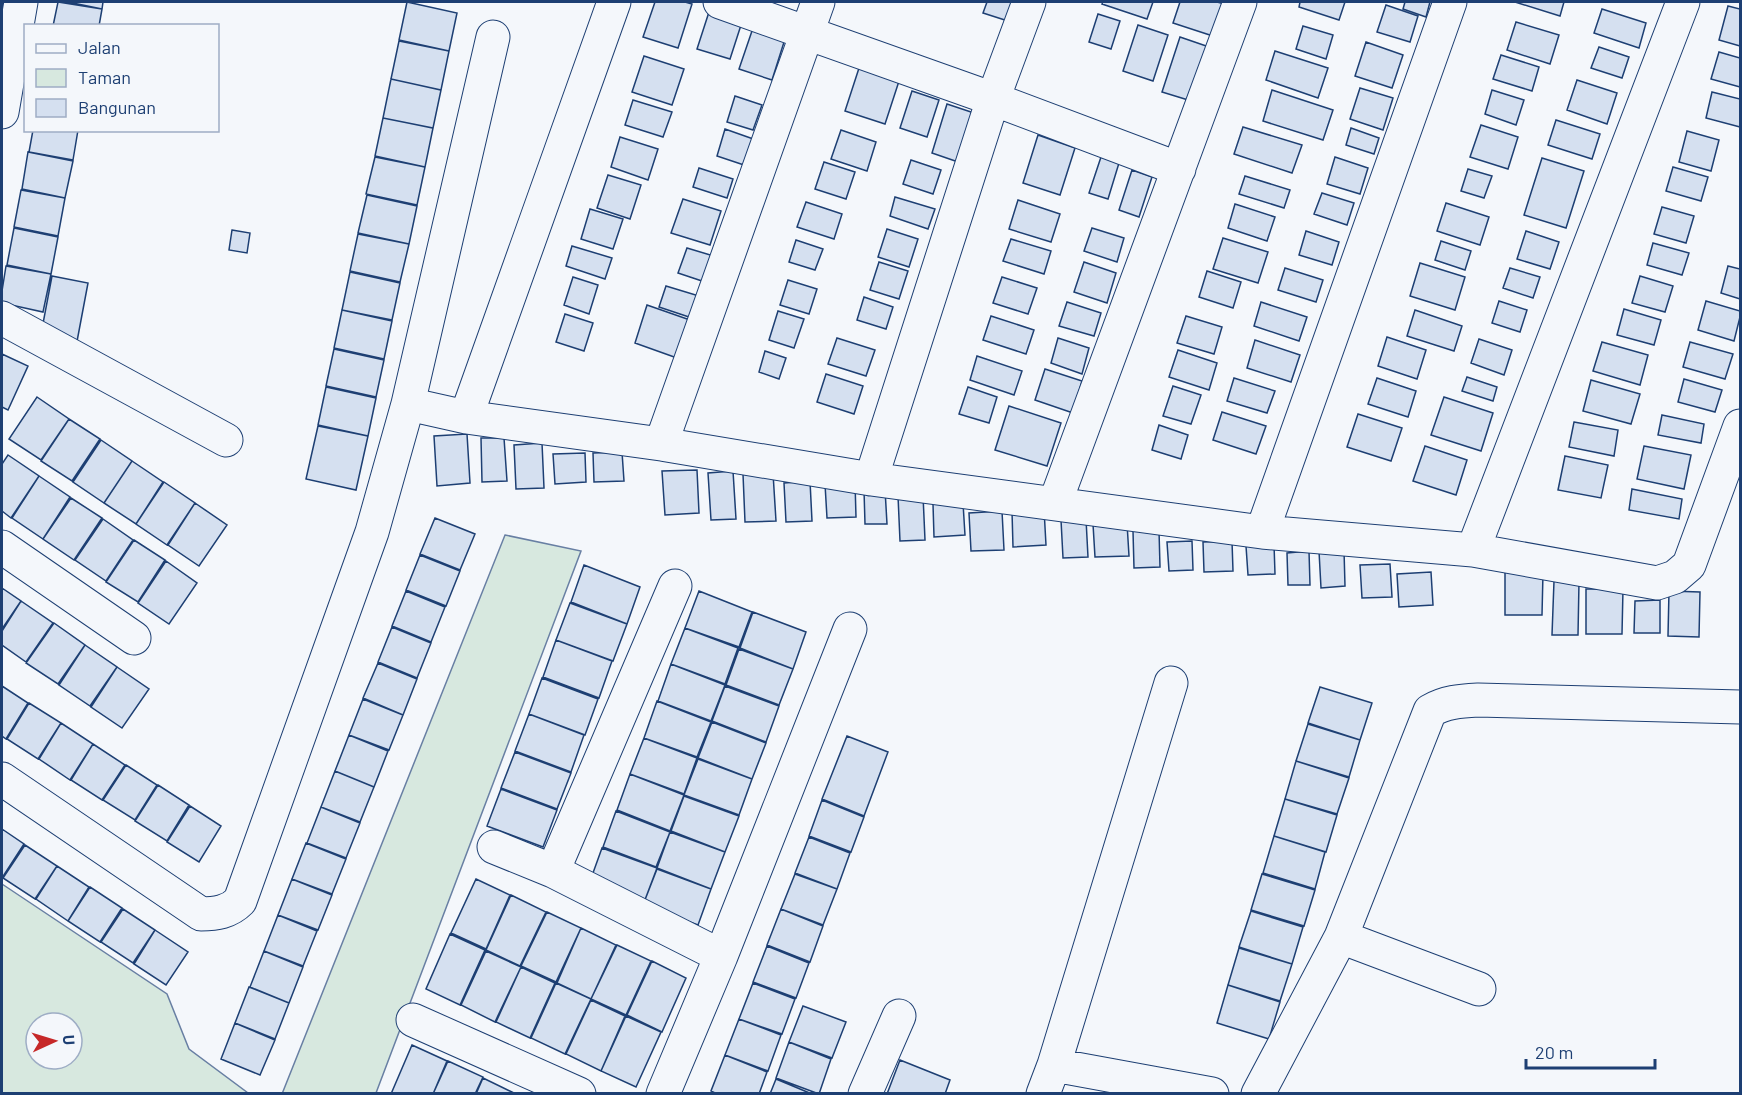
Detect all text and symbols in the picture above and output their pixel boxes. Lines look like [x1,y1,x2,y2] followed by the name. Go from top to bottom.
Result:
[24,24,219,132] legend
[78,36,121,58] text: Jalan
[78,66,131,88] text: Taman
[78,96,156,118] text: Bangunan
[24,1011,84,1071] north arrow
[1526,1032,1655,1070] scale bar
[60,1034,79,1046] text: U
[1535,1041,1573,1063] text: 20 m

